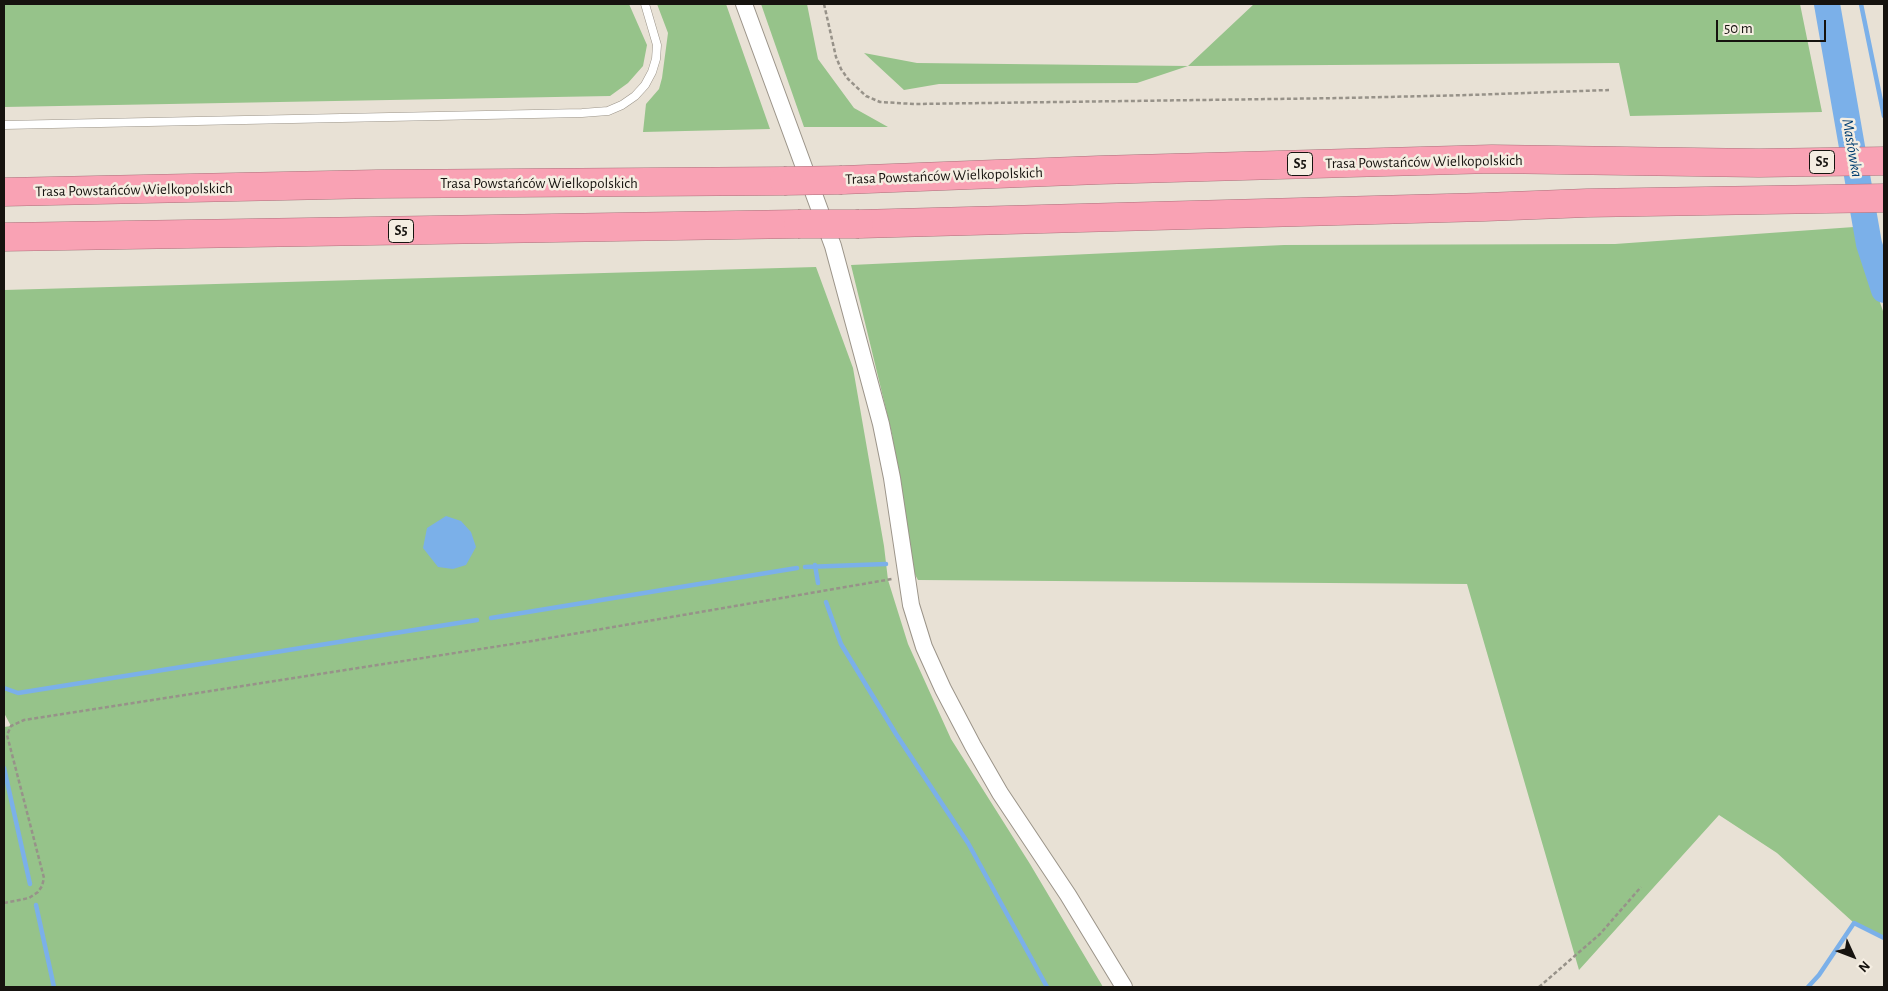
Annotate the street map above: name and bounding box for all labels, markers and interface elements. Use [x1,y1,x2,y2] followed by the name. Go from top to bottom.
[1718,10,1828,42] scale bar
[1724,21,1753,36] text: 50 m
[1837,117,1867,179] water label: Masłówka
[1810,150,1834,173] road number: S5
[1325,151,1523,173] street label: Trasa Powstańców Wielkopolskich
[1288,152,1312,175] road number: S5
[845,164,1043,188] street label: Trasa Powstańców Wielkopolskich
[440,174,638,192] street label: Trasa Powstańców Wielkopolskich
[35,179,233,201] street label: Trasa Powstańców Wielkopolskich
[388,220,414,242] road number: S5
[1828,931,1878,981] north arrow
[1856,958,1872,975] text: N

